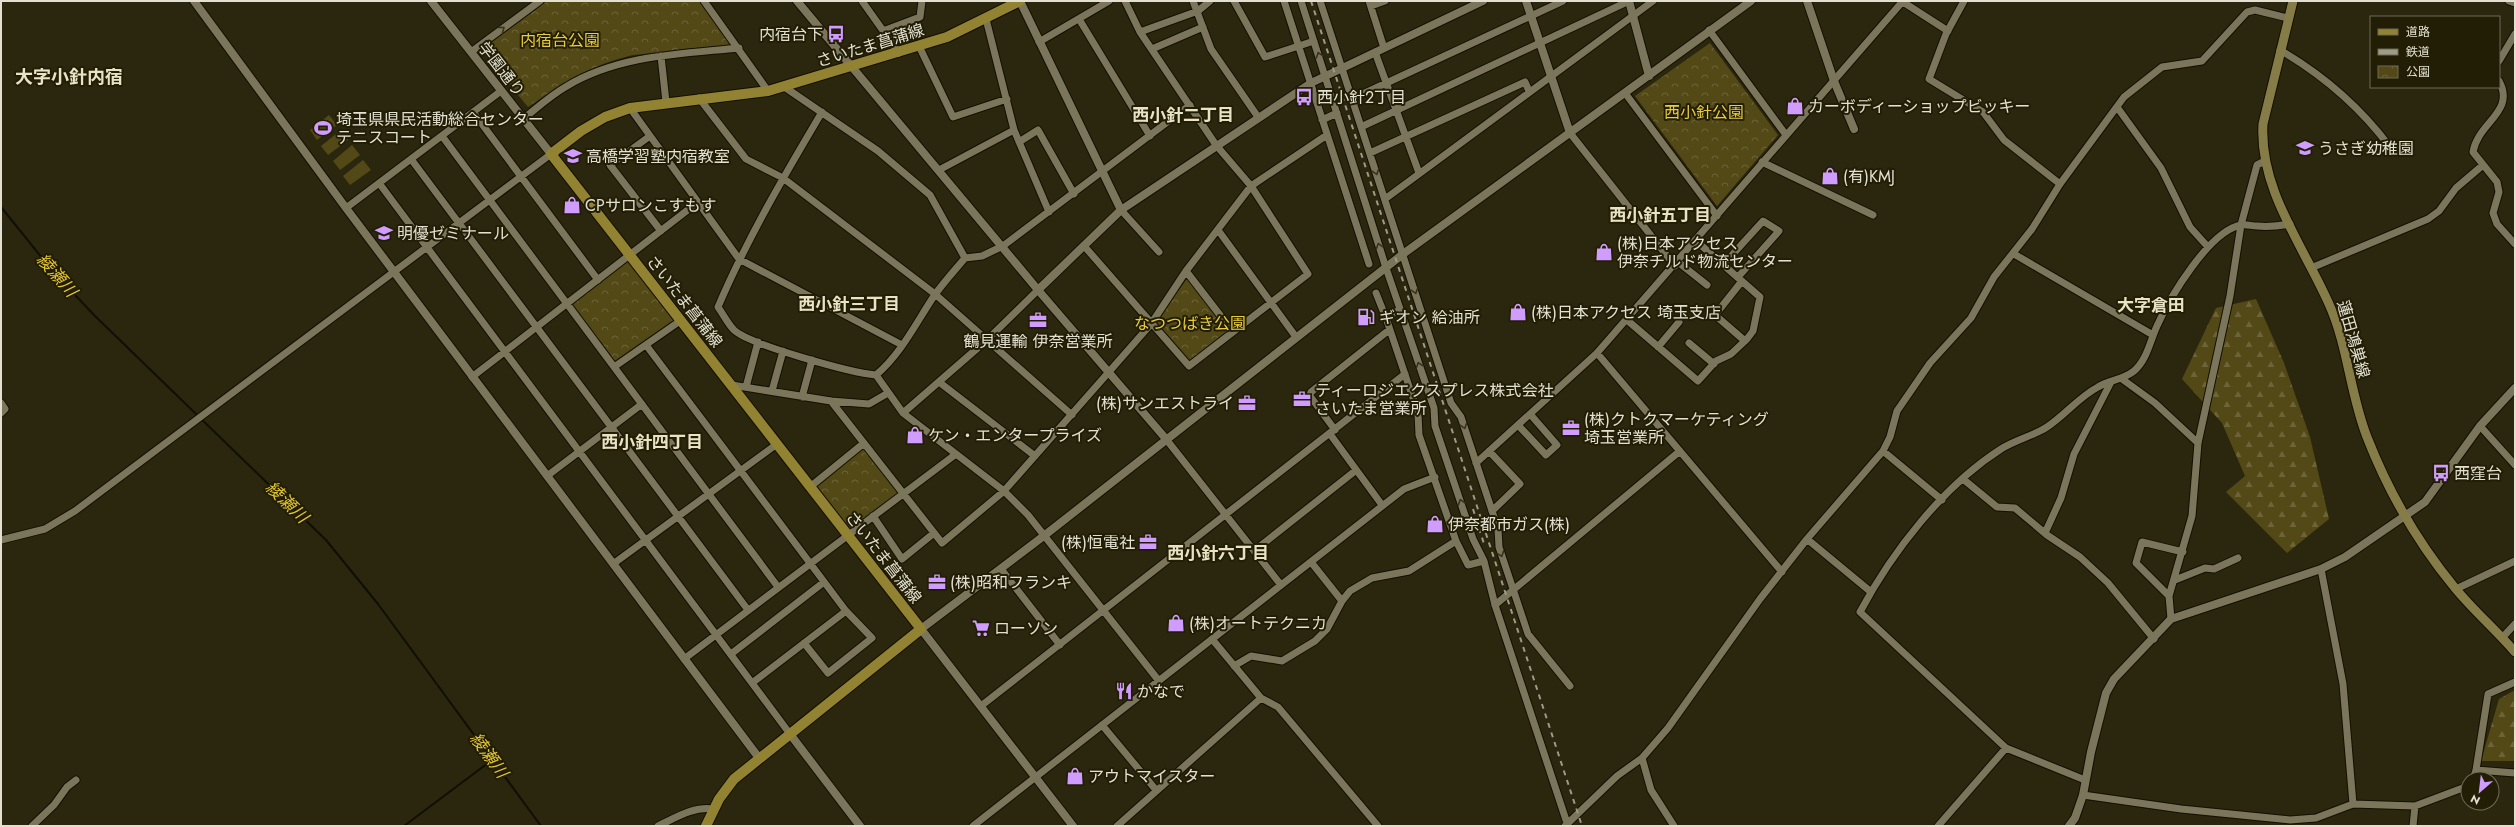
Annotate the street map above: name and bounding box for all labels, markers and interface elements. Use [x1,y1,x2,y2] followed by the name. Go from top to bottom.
[2370,16,2500,88] legend
[813,18,927,73] street label: さいたま菖蒲線
[759,23,823,46] place label: 内宿台下
[2406,23,2430,41] text: 道路
[826,24,846,44] bus stop icon: 内宿台下
[498,27,505,34] one-way arrow
[520,29,600,52] park label: 内宿台公園
[473,37,530,102] street label: 学園通り
[2406,43,2430,61] text: 鉄道
[1315,52,1323,59] one-way arrow
[2406,63,2430,81] text: 公園
[15,64,123,90] district label: 大字小針内宿
[1317,86,1406,109] place label: 西小針2丁目
[1294,87,1314,107] bus stop icon: 西小針2丁目
[1808,95,2031,118] place label: カーボディーショップビッキー
[1785,96,1805,116] shop icon: カーボディーショップビッキー
[1664,101,1744,124] park label: 西小針公園
[1132,103,1234,127] district label: 西小針二丁目
[336,108,544,149] place label: 埼玉県県民活動総合センター テニスコート
[313,118,333,138] sports icon: 埼玉県県民活動総合センター テニスコート
[2318,137,2414,160] place label: うさぎ幼稚園
[2295,138,2315,158] school or university icon: うさぎ幼稚園
[586,145,730,168] place label: 高橋学習塾内宿教室
[563,146,583,166] school or university icon: 高橋学習塾内宿教室
[1843,165,1895,188] place label: (有)KMJ
[1820,166,1840,186] shop icon: (有)KMJ
[1371,168,1380,175] one-way arrow
[585,194,716,217] place label: CPサロンこすもす
[562,195,582,215] shop icon: CPサロンこすもす
[1609,203,1711,227] district label: 西小針五丁目
[397,222,509,245] place label: 明優ゼミナール
[374,223,394,243] school or university icon: 明優ゼミナール
[1617,232,1793,273] place label: (株)日本アクセス 伊奈チルド物流センター
[1594,242,1614,262] shop icon: (株)日本アクセス 伊奈チルド物流センター
[1375,243,1384,250] one-way arrow
[31,248,84,304] water label: 綾瀬川
[641,250,728,352] street label: さいたま菖蒲線
[1410,288,1419,295] one-way arrow
[798,292,900,316] district label: 西小針三丁目
[2117,293,2185,317] district label: 大字倉田
[2331,298,2376,381] street label: 蓮田鴻巣線
[1531,301,1721,324] place label: (株)日本アクセス 埼玉支店
[1508,302,1528,322] shop icon: (株)日本アクセス 埼玉支店
[1379,306,1480,329] place label: ギオン 給油所
[1356,307,1376,327] fuel station icon: ギオン 給油所
[1028,310,1048,330] office icon: 鶴見運輸 伊奈営業所
[1134,312,1246,335] park label: なつつばき公園
[964,330,1112,353] place label: 鶴見運輸 伊奈営業所
[1415,361,1423,368] one-way arrow
[1315,379,1554,420] place label: ティーロジエクスプレス株式会社 さいたま営業所
[1292,389,1312,409] office icon: ティーロジエクスプレス株式会社 さいたま営業所
[1096,392,1234,415] place label: (株)サンエストライ
[1237,393,1257,413] office icon: (株)サンエストライ
[1584,408,1769,449] place label: (株)クトクマーケティング 埼玉営業所
[1561,418,1581,438] office icon: (株)クトクマーケティング 埼玉営業所
[1459,422,1468,429] one-way arrow
[928,424,1102,447] place label: ケン・エンタープライズ
[905,425,925,445] shop icon: ケン・エンタープライズ
[601,430,703,454] district label: 西小針四丁目
[2454,462,2502,485] place label: 西窪台
[2431,463,2451,483] bus stop icon: 西窪台
[260,476,315,530] water label: 綾瀬川
[1457,499,1466,506] one-way arrow
[840,506,927,608] street label: さいたま菖蒲線
[1448,513,1570,536] place label: 伊奈都市ガス(株)
[1425,514,1445,534] shop icon: 伊奈都市ガス(株)
[1061,531,1135,554] place label: (株)恒電社
[1138,532,1158,552] office icon: (株)恒電社
[1167,541,1269,565] district label: 西小針六丁目
[1497,551,1505,558] one-way arrow
[950,571,1072,594] place label: (株)昭和フランキ
[927,572,947,592] office icon: (株)昭和フランキ
[1189,612,1327,635] place label: (株)オートテクニカ
[1166,613,1186,633] shop icon: (株)オートテクニカ
[994,617,1058,640] place label: ローソン
[971,618,991,638] supermarket icon: ローソン
[1137,680,1185,703] place label: かなで
[1114,681,1134,701] restaurant icon: かなで
[464,727,515,784] water label: 綾瀬川
[1088,765,1216,788] place label: アウトマイスター
[1065,766,1085,786] shop icon: アウトマイスター
[2460,771,2500,811] north arrow
[2468,791,2483,809] text: N

